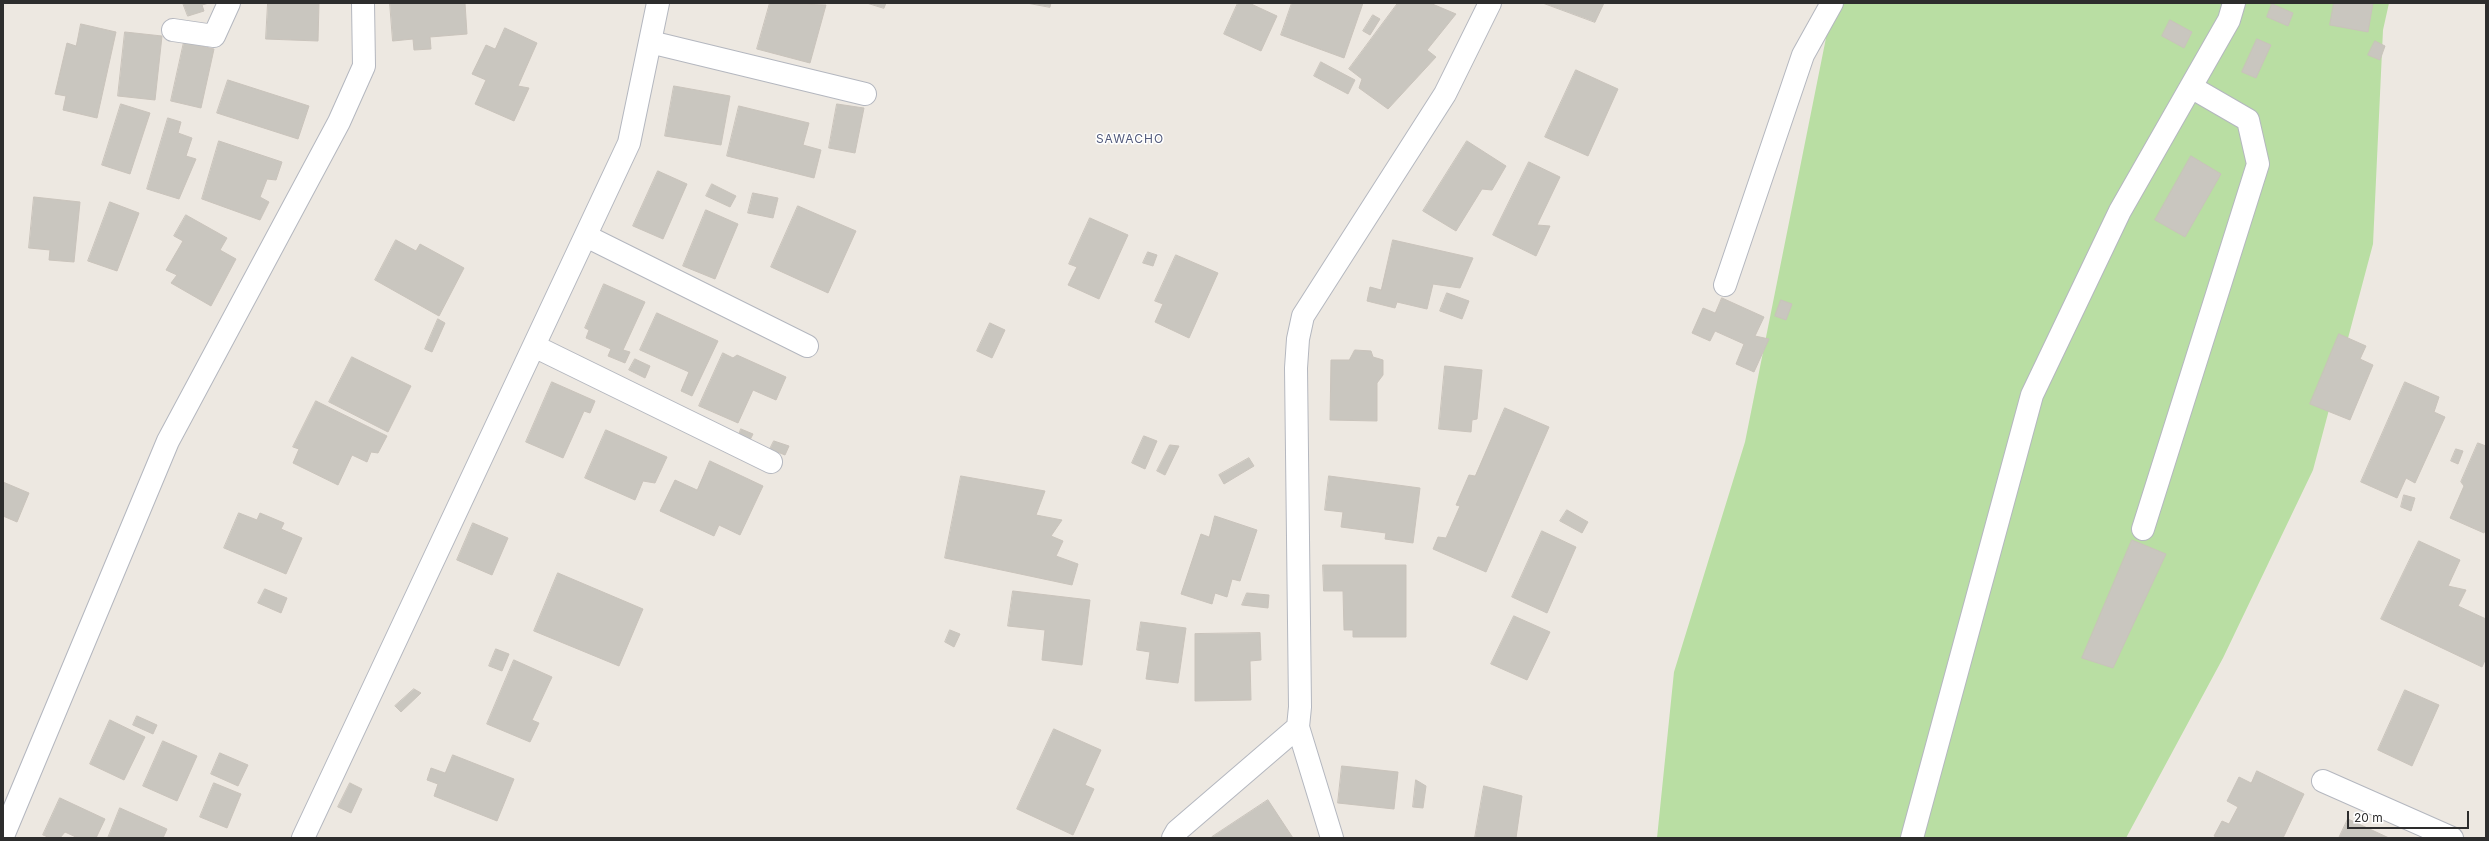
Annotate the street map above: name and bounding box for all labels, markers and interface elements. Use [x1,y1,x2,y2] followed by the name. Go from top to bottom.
[1096,132,1164,146] district label: SAWACHO
[2349,803,2471,829] scale bar
[2354,810,2383,825] text: 20 m

